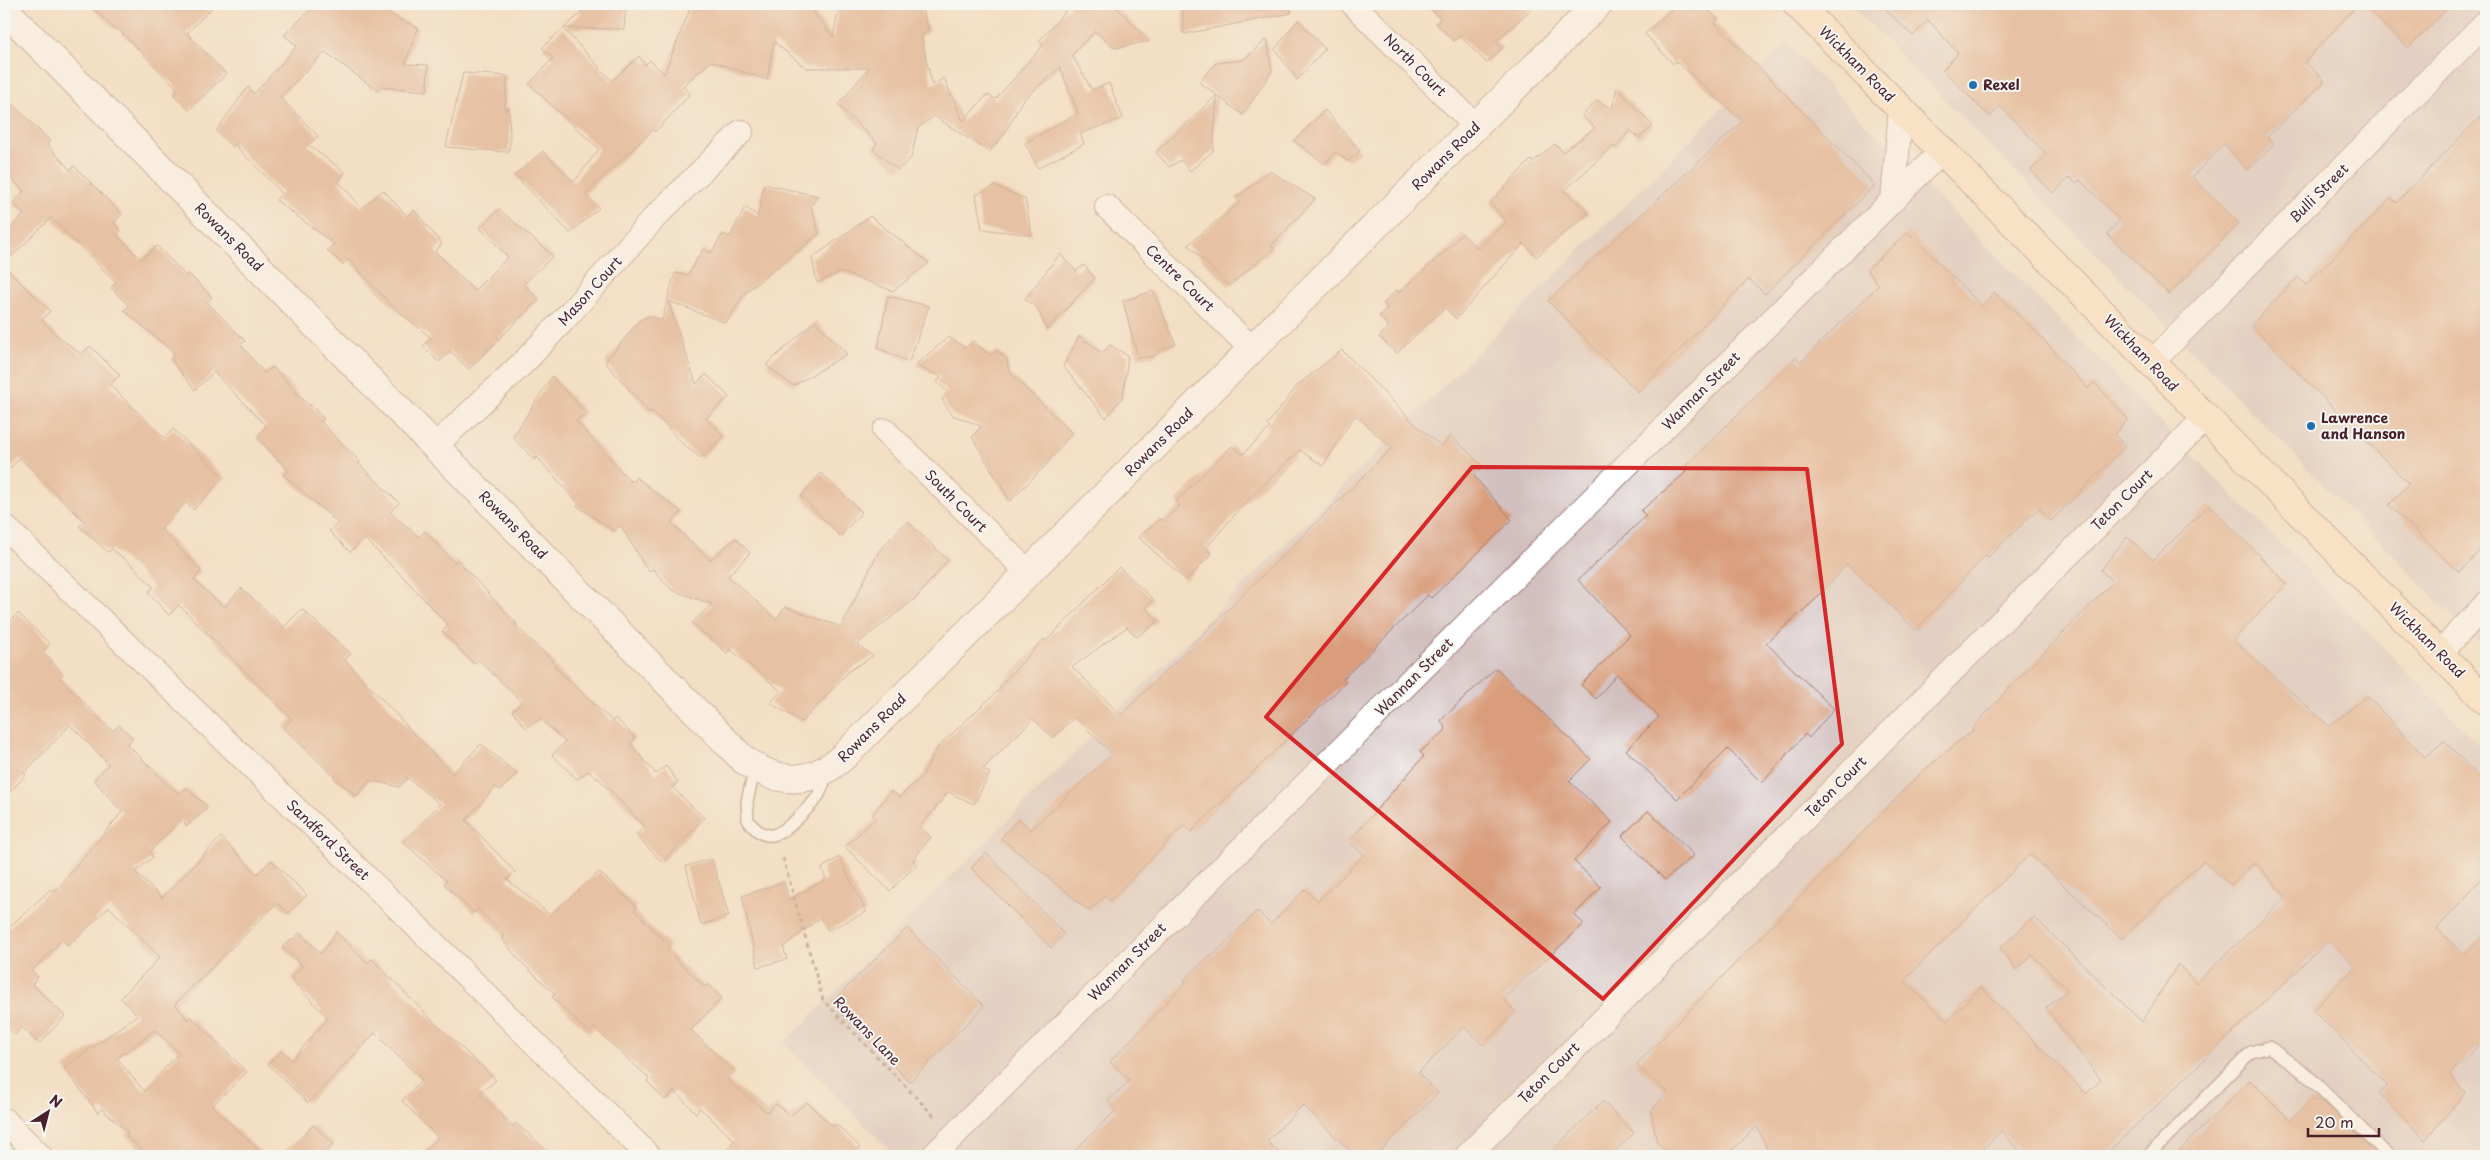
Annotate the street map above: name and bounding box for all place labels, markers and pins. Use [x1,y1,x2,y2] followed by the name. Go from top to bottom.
[1983,74,2020,95] place label: Rexel
[1967,79,1979,91] marker: Rexel
[2321,407,2405,444] place label: Lawrence and Hanson
[2305,420,2317,432] marker: Lawrence and Hanson

